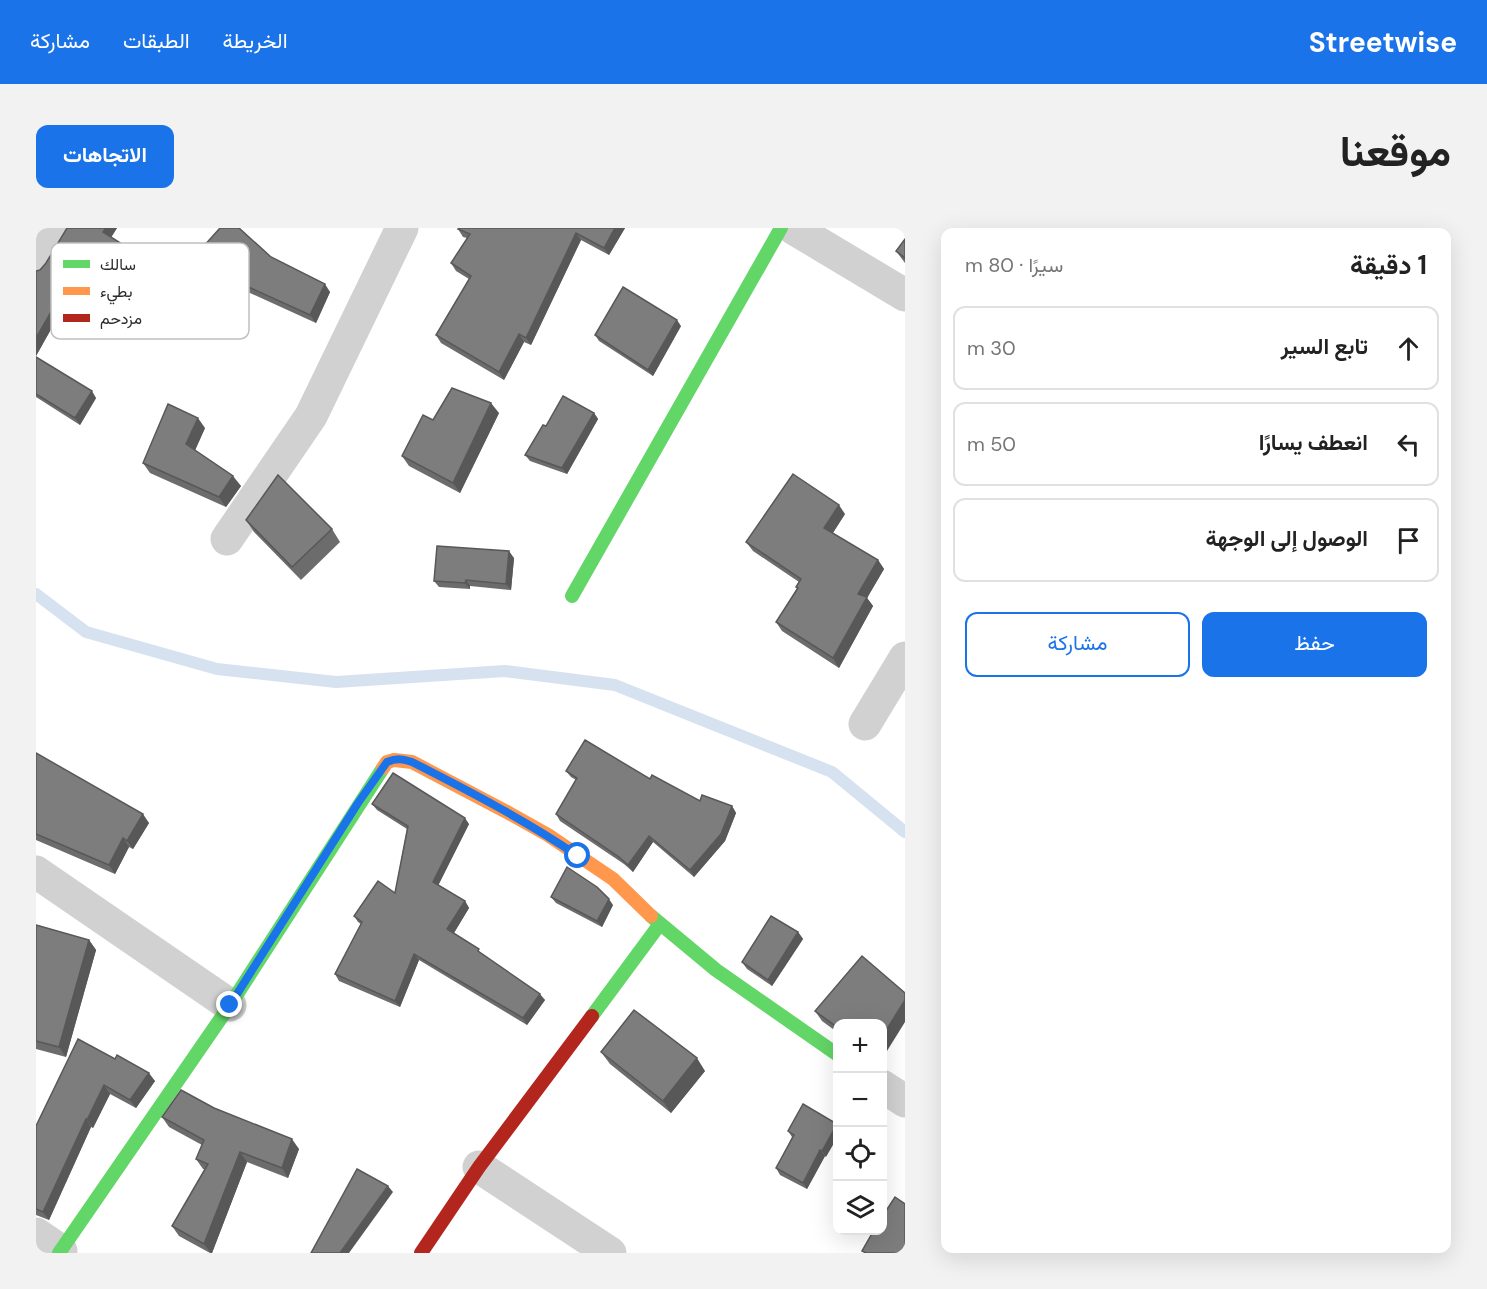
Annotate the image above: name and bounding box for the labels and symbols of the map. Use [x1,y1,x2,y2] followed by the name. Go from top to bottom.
[51,243,249,339] legend
[100,254,136,275] text: سالك
[100,281,132,305] text: بطيء
[100,308,142,329] text: مزدحم
[564,842,590,868] route start
[216,991,242,1017] route end

